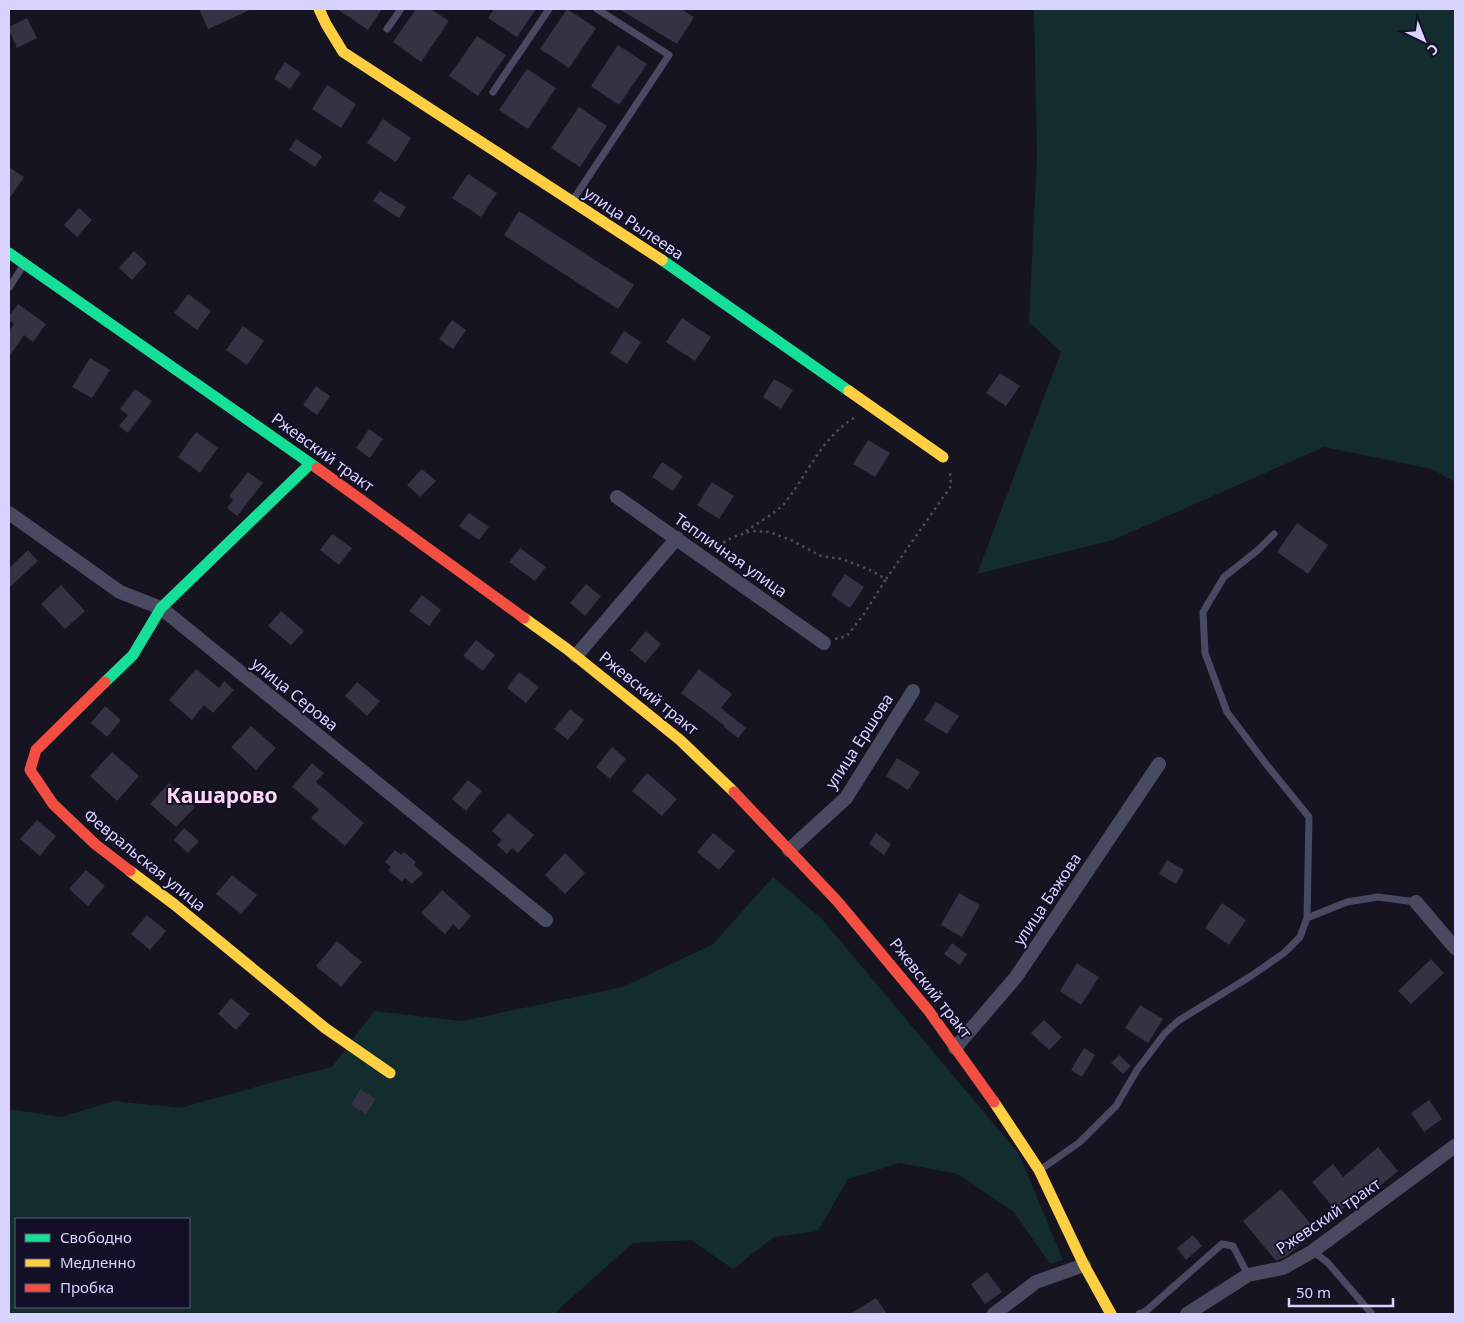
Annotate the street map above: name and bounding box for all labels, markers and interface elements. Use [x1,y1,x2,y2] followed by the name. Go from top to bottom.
[1399,15,1449,65] north arrow
[1423,40,1443,60] text: С
[580,181,688,265] street label: улица Рылеева
[267,407,379,497] street label: Ржевский тракт
[670,508,792,602] street label: Тепличная улица
[595,646,704,740] street label: Ржевский тракт
[247,652,343,736] street label: улица Серова
[820,689,898,793] street label: улица Ершова
[166,781,278,809] district label: Кашарово
[79,804,211,916] street label: Февральская улица
[1008,848,1086,950] street label: улица Бажова
[885,933,977,1043] street label: Ржевский тракт
[1271,1173,1385,1259] street label: Ржевский тракт
[15,1218,190,1308] legend
[60,1227,132,1247] text: Свободно
[60,1252,136,1272] text: Медленно
[1289,1276,1393,1308] scale bar
[60,1277,114,1297] text: Пробка
[1296,1282,1331,1302] text: 50 m

